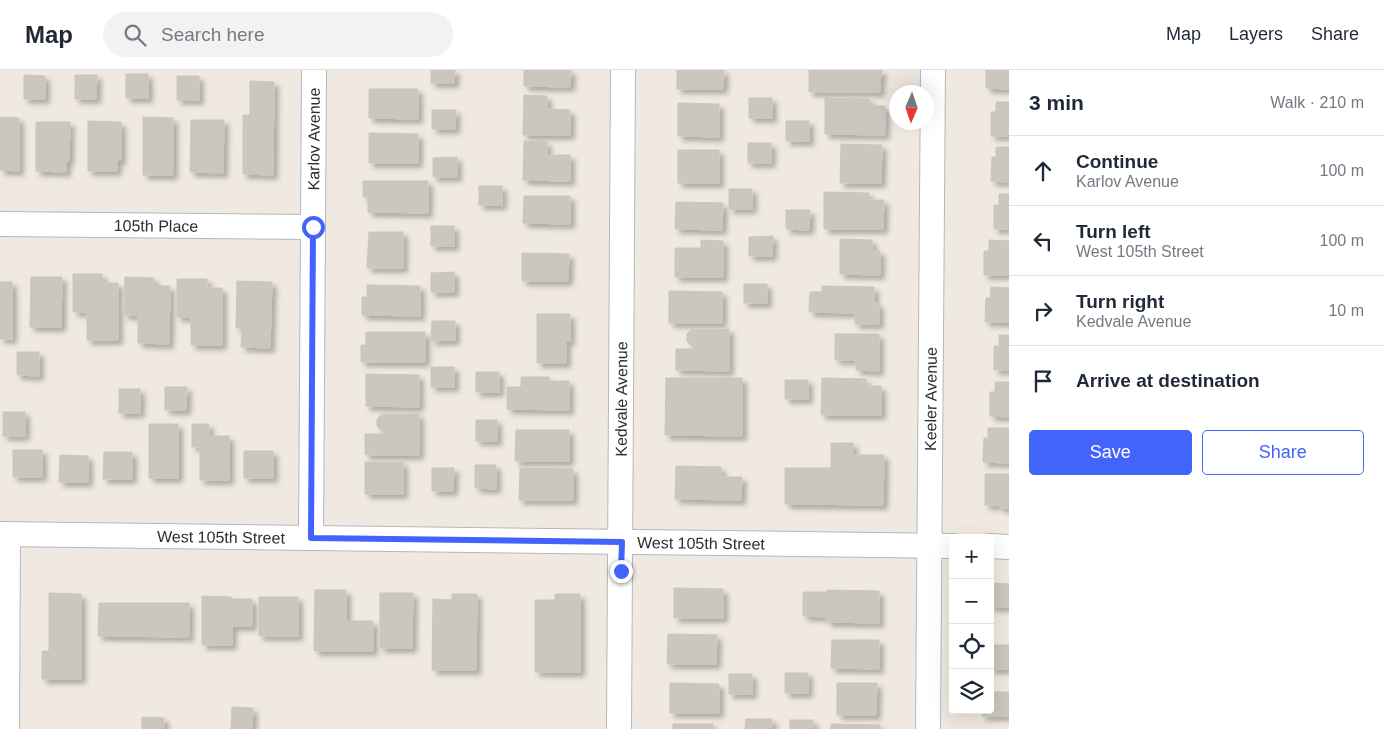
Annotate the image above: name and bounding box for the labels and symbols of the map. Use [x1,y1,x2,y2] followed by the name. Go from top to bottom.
[889,85,934,130] north arrow
[305,87,322,191] street label: Karlov Avenue
[302,216,325,239] route start
[114,217,198,234] street label: 105th Place
[612,341,630,457] street label: Kedvale Avenue
[922,347,939,451] street label: Keeler Avenue
[157,527,286,546] street label: West 105th Street
[637,534,766,552] street label: West 105th Street
[610,560,633,583] route end

